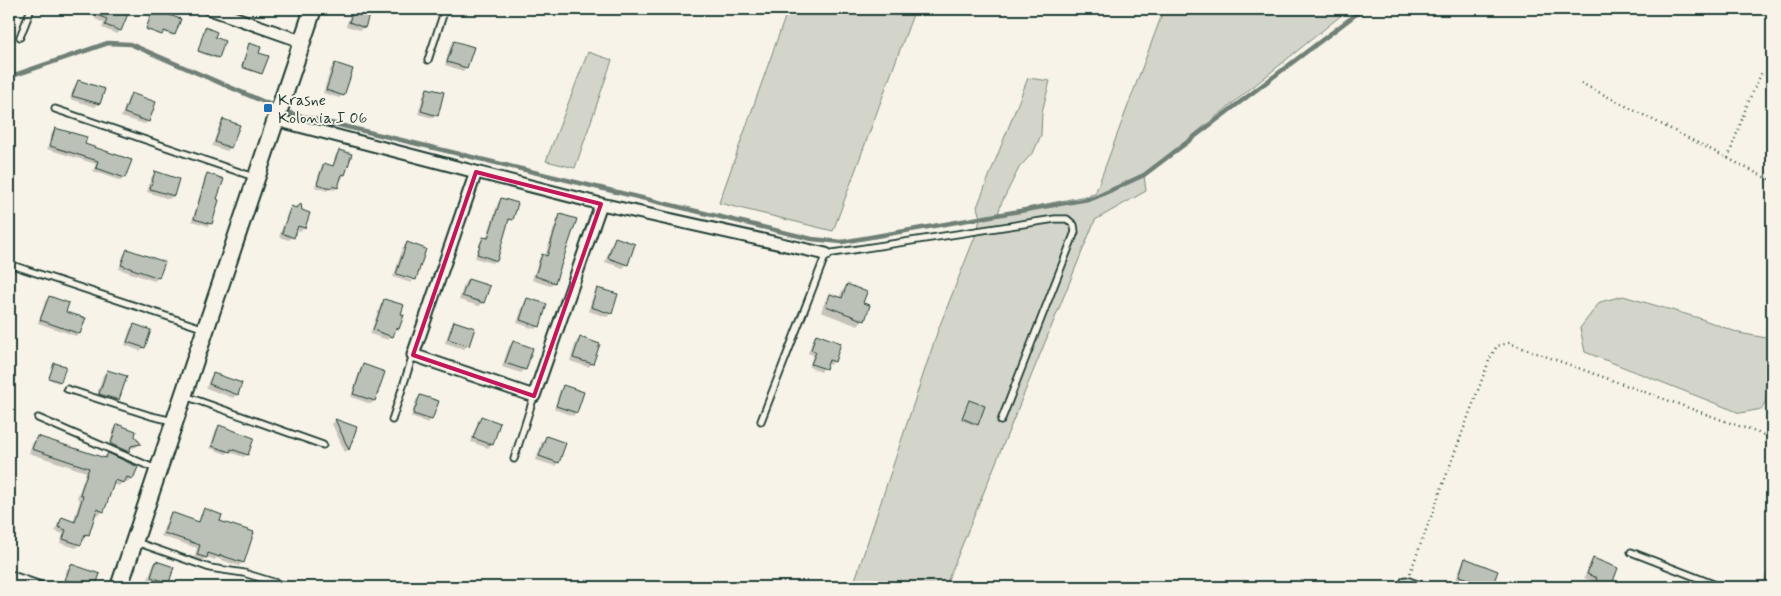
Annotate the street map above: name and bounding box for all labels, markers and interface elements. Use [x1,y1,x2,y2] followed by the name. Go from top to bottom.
[278,90,367,129] place label: Krasne Kolonia I 06
[262,102,274,114] marker: Krasne Kolonia I 06

